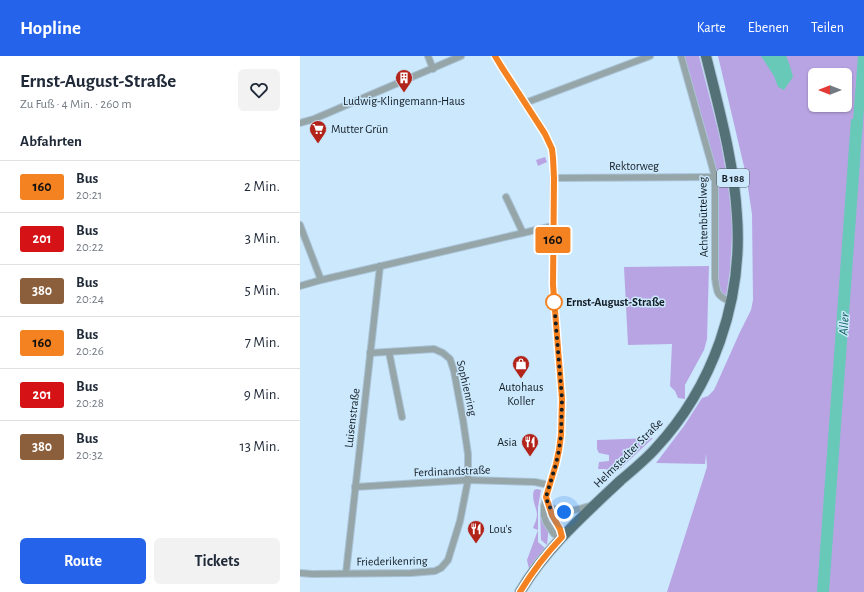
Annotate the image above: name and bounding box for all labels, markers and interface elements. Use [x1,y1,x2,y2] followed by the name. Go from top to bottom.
[20,19,81,38] text: Hopline
[697,21,726,35] text: Karte
[748,21,789,35] text: Ebenen
[811,21,844,35] text: Teilen
[394,68,414,93] building icon: Ludwig-Klingemann-Haus
[808,68,852,112] north arrow
[808,68,852,112] map controls
[238,69,280,111] button: heart
[20,72,176,91] text: Ernst-August-Straße
[343,95,465,107] place label: Ludwig-Klingemann-Haus
[20,98,132,111] text: Zu Fuß · 4 Min. · 260 m
[308,119,328,144] supermarket icon: Mutter Grün
[331,123,388,135] place label: Mutter Grün
[20,134,82,149] text: Abfahrten
[609,160,659,172] street label: Rektorweg
[717,169,749,187] road number: B 188
[76,171,98,186] text: Bus
[696,177,710,257] street label: Achtenbüttelweg
[244,179,280,194] text: 2 Min.
[32,180,52,194] text: 160
[76,189,102,202] text: 20:21
[76,223,98,238] text: Bus
[530,227,576,253] line badge: 160
[245,231,280,246] text: 3 Min.
[33,232,51,246] text: 201
[543,233,563,247] text: 160
[76,241,104,254] text: 20:22
[76,275,98,290] text: Bus
[245,283,280,298] text: 5 Min.
[32,284,52,298] text: 380
[76,293,104,306] text: 20:24
[545,293,563,311] marker: Ernst-August-Straße
[566,296,665,308] place label: Ernst-August-Straße
[837,312,852,337] water label: Aller
[76,327,98,342] text: Bus
[245,335,280,350] text: 7 Min.
[32,336,52,350] text: 160
[76,345,104,358] text: 20:26
[511,354,531,379] shop icon: Autohaus Koller
[455,359,479,417] street label: Sophienring
[76,379,98,394] text: Bus
[499,381,543,407] place label: Autohaus Koller
[244,387,280,402] text: 9 Min.
[33,388,51,402] text: 201
[342,388,362,448] street label: Luisenstraße
[76,397,104,410] text: 20:28
[591,416,665,490] street label: Helmstedter Straße
[76,431,98,446] text: Bus
[520,432,540,457] restaurant icon: Asia
[497,436,517,448] place label: Asia
[240,439,280,454] text: 13 Min.
[32,440,52,454] text: 380
[76,449,103,462] text: 20:32
[413,464,491,478] street label: Ferdinandstraße
[554,502,574,522] your location
[466,519,486,544] restaurant icon: Lou's
[489,523,512,535] place label: Lou's
[20,538,146,584] button: Route
[154,538,280,584] button: Tickets
[356,554,428,568] street label: Friederikenring

